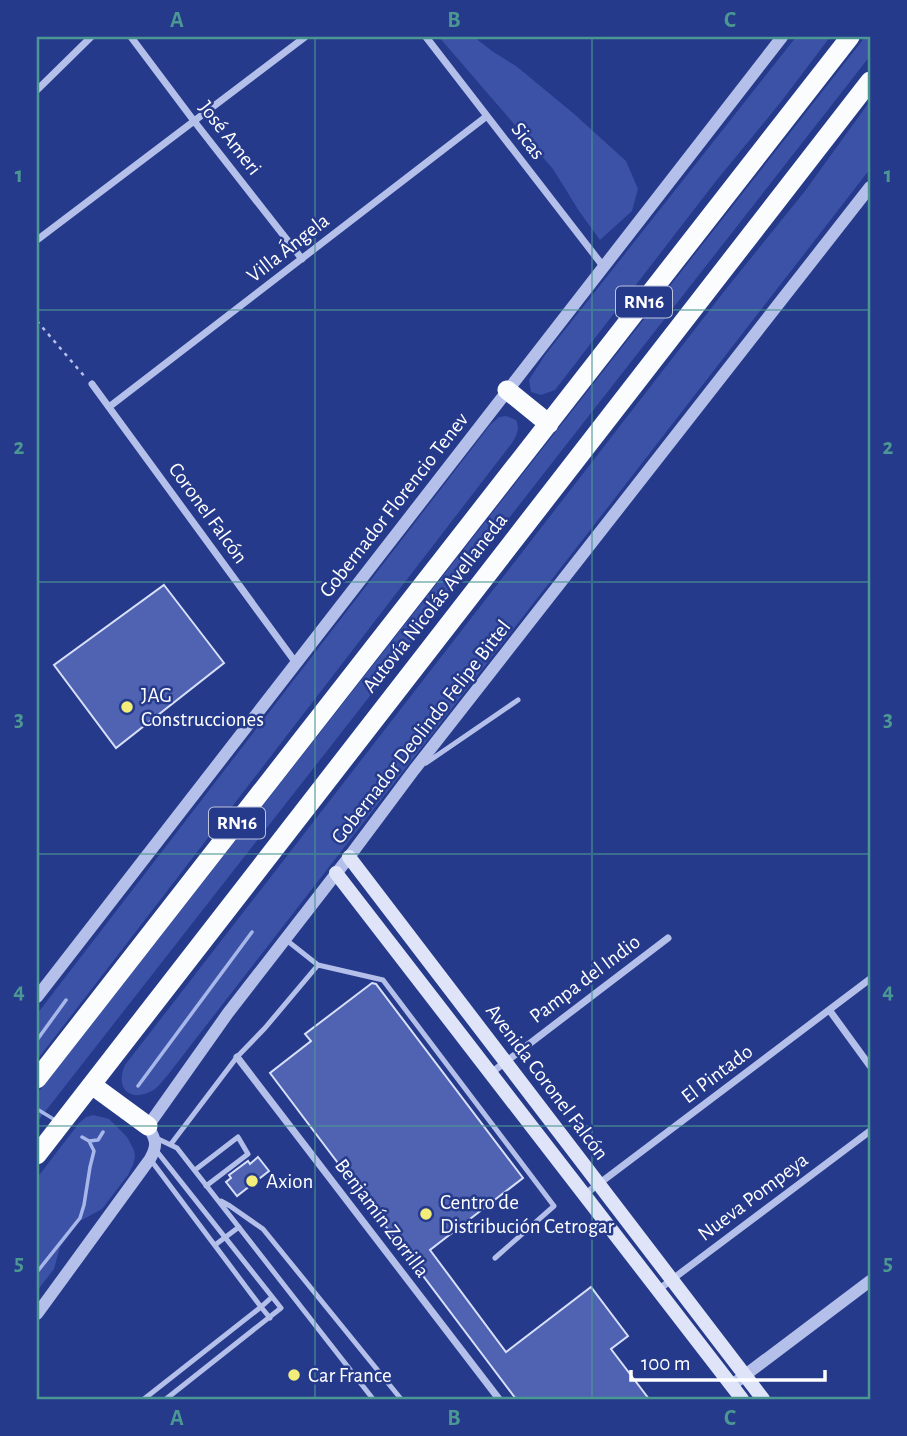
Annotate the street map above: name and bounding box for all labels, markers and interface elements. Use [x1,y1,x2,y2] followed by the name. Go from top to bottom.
[170,9,184,32] text: A
[447,9,461,32] text: B
[724,9,736,32] text: C
[195,97,265,179] street label: José Ameri
[507,119,549,163] street label: Sicas
[15,164,23,187] text: 1
[884,164,892,187] text: 1
[242,208,333,286] street label: Villa Ángela
[616,286,672,318] road number: RN16
[316,409,473,601] street label: Gobernador Florencio Tenev
[14,436,25,459] text: 2
[883,436,894,459] text: 2
[165,459,251,567] street label: Coronel Falcón
[359,509,511,697] street label: Autovía Nicolás Avellaneda
[327,616,515,848] street label: Gobernador Deolindo Felipe Bittel
[141,685,264,730] place label: JAG Construcciones
[119,699,135,715] marker: JAG Construcciones
[14,708,24,731] text: 3
[883,708,893,731] text: 3
[209,808,265,838] road number: RN16
[526,931,644,1027] street label: Pampa del Indio
[13,980,25,1003] text: 4
[882,980,894,1003] text: 4
[482,1000,612,1164] street label: Avenida Coronel Falcón
[677,1041,757,1107] street label: El Pintado
[694,1149,812,1245] street label: Nueva Pompeya
[331,1155,433,1281] street label: Benjamín Zorrilla
[266,1171,313,1192] place label: Axion
[244,1173,260,1189] marker: Axion
[440,1192,614,1237] place label: Centro de Distribución Cetrogar
[418,1206,434,1222] marker: Centro de Distribución Cetrogar
[14,1252,24,1275] text: 5
[883,1252,893,1275] text: 5
[631,1338,825,1382] scale bar
[641,1353,691,1374] text: 100 m
[308,1365,392,1386] place label: Car France
[286,1367,302,1383] marker: Car France
[170,1407,184,1430] text: A
[447,1407,461,1430] text: B
[724,1407,736,1430] text: C

